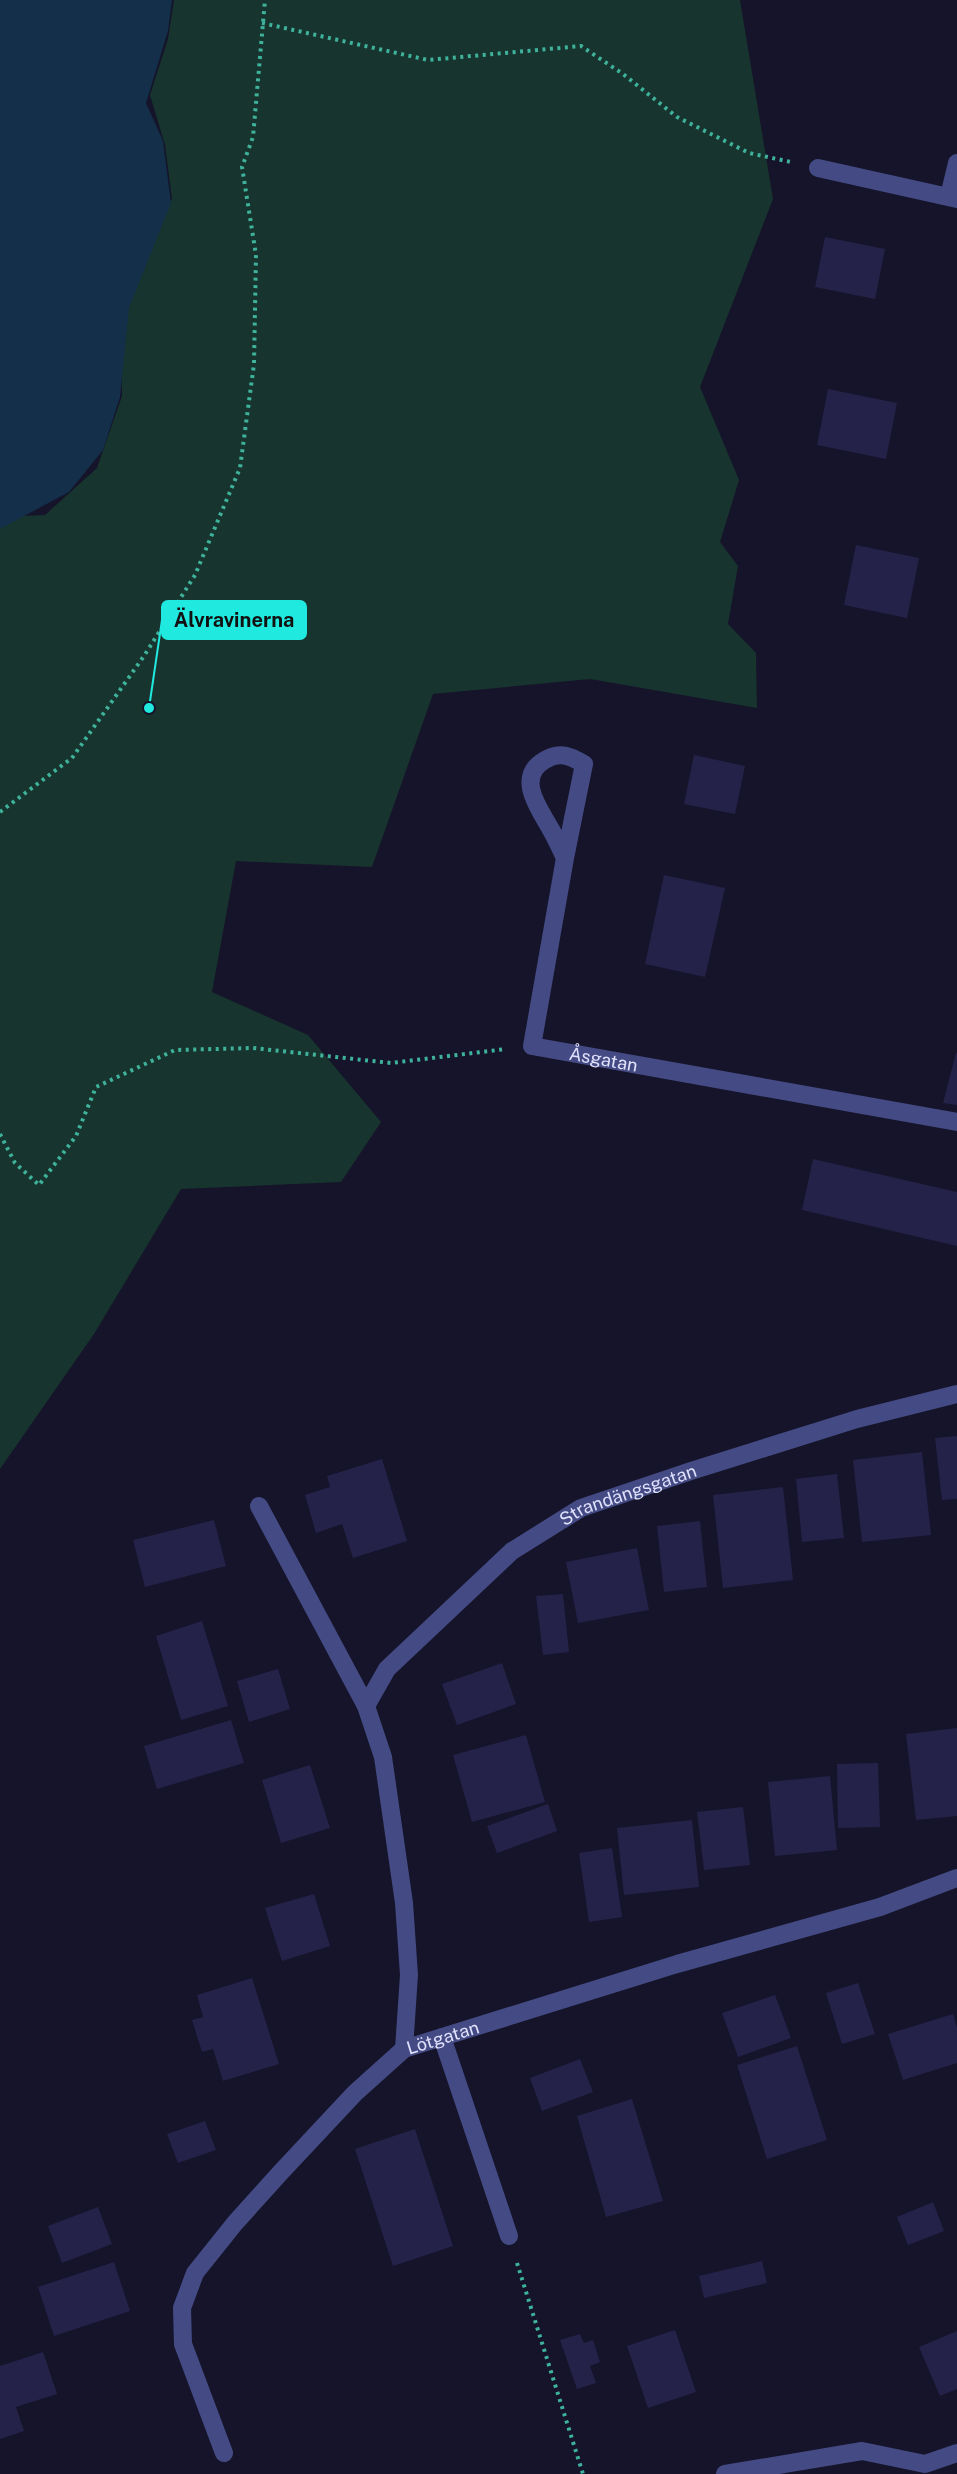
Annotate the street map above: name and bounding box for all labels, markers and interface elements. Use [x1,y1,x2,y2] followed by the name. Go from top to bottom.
[162,601,306,639] callout: Älvravinerna
[174,607,294,632] text: Älvravinerna
[568,1040,640,1075] street label: Åsgatan
[555,1459,699,1529] street label: Strandängsgatan
[404,2016,481,2058] street label: Lötgatan

